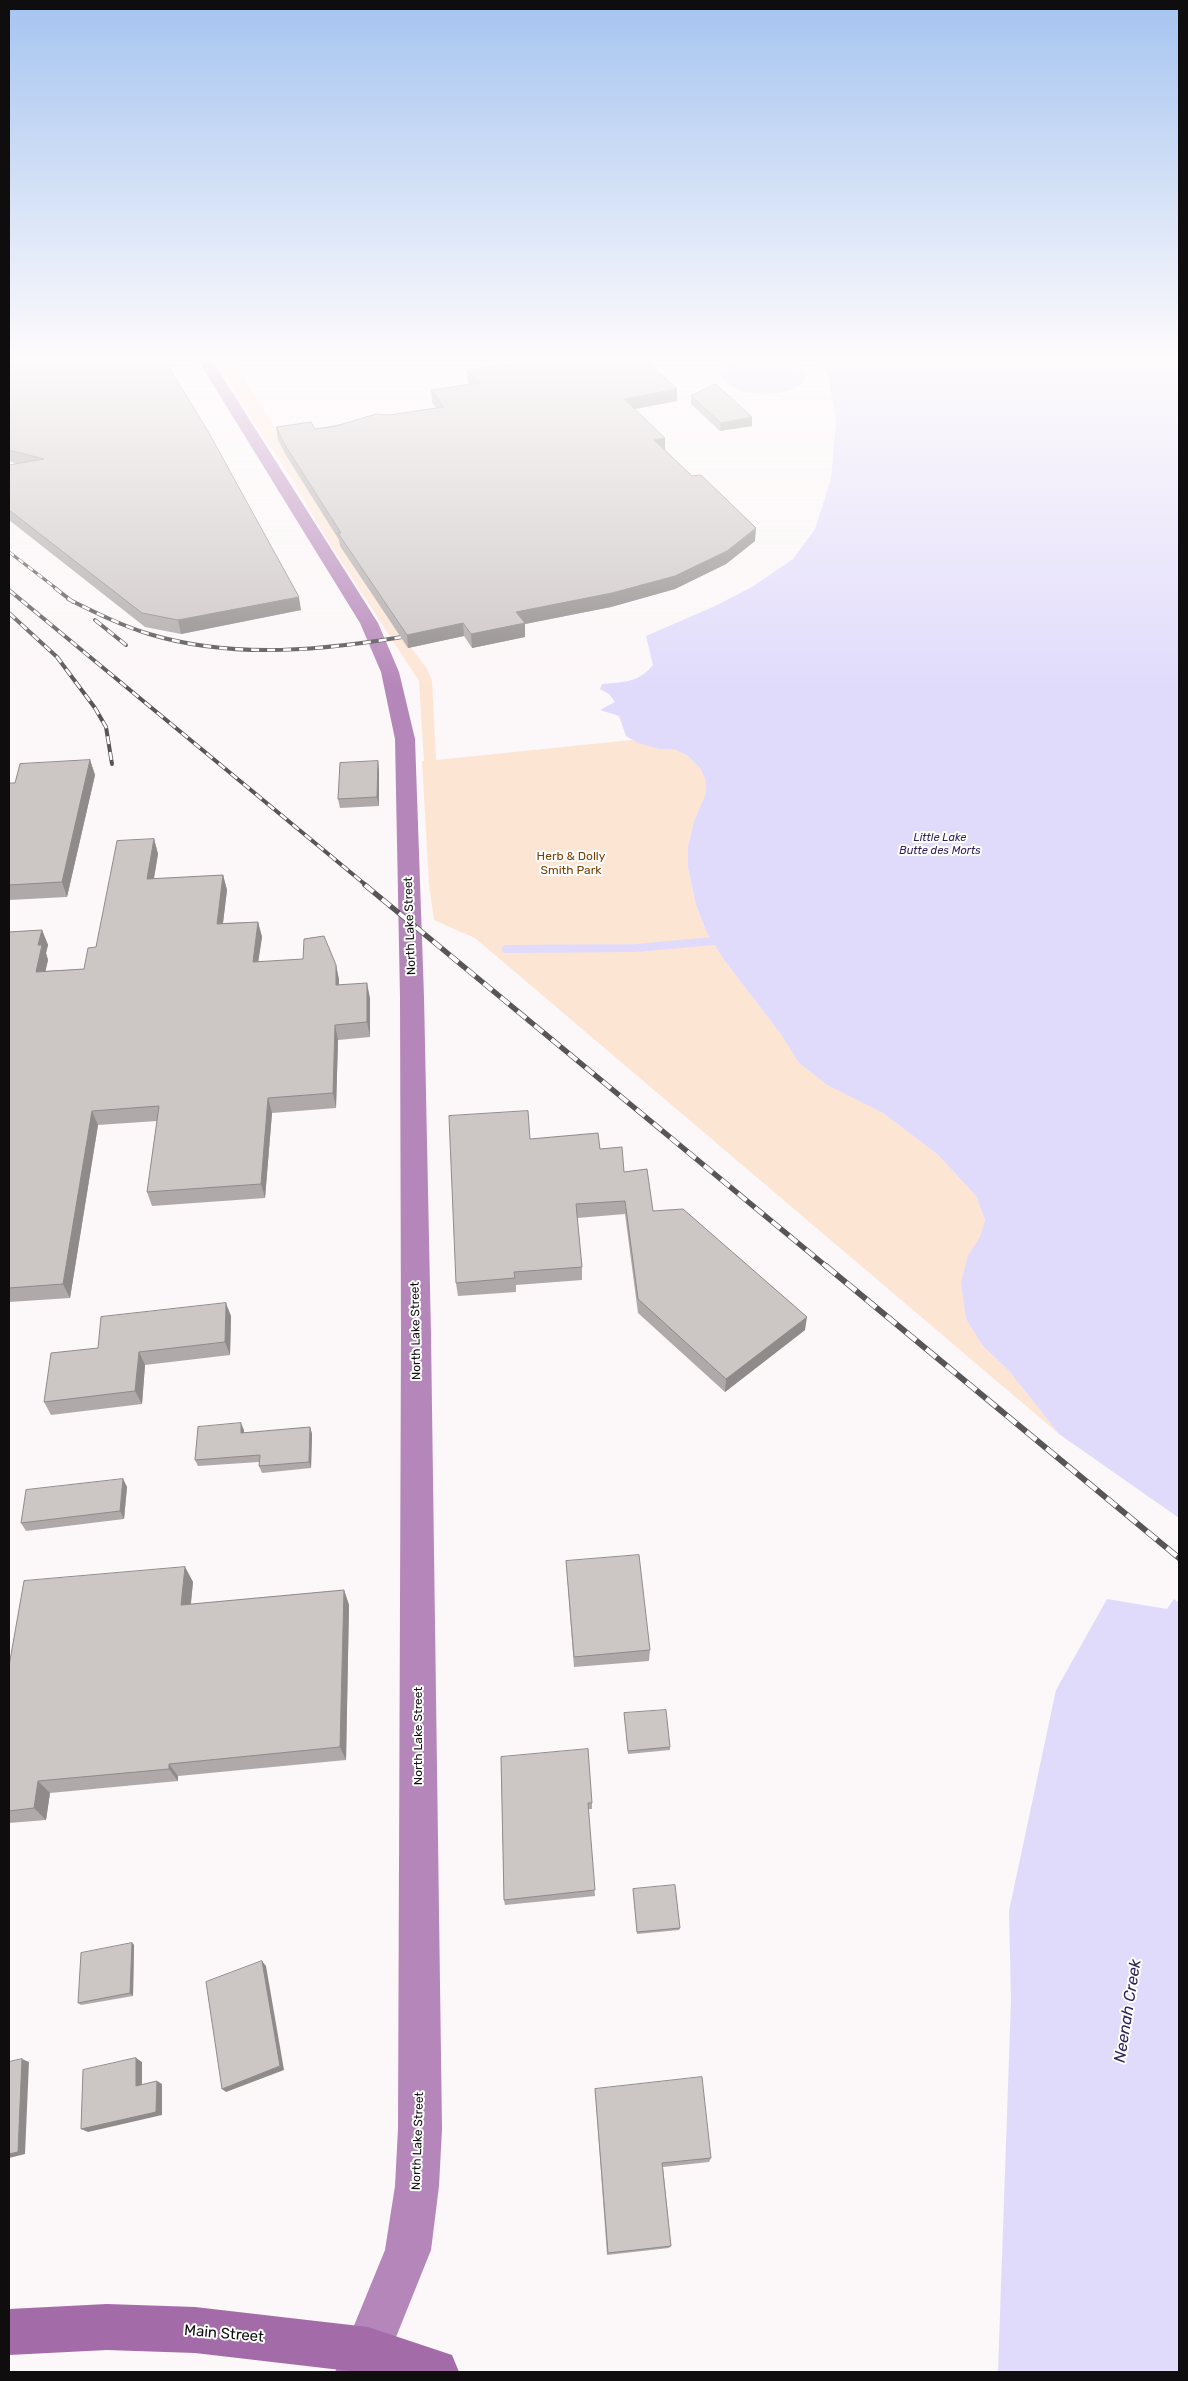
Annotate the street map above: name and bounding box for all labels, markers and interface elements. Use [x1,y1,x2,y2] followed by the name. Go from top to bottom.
[899,831,981,857] water label: Little Lake Butte des Morts
[537,850,605,878] park label: Herb & Dolly Smith Park
[401,877,419,975] street label: North Lake Street
[408,1282,424,1380] street label: North Lake Street
[412,1687,426,1785] street label: North Lake Street
[1110,1958,1146,2064] water label: Neenah Creek
[409,2092,427,2190] street label: North Lake Street
[183,2322,265,2346] street label: Main Street

